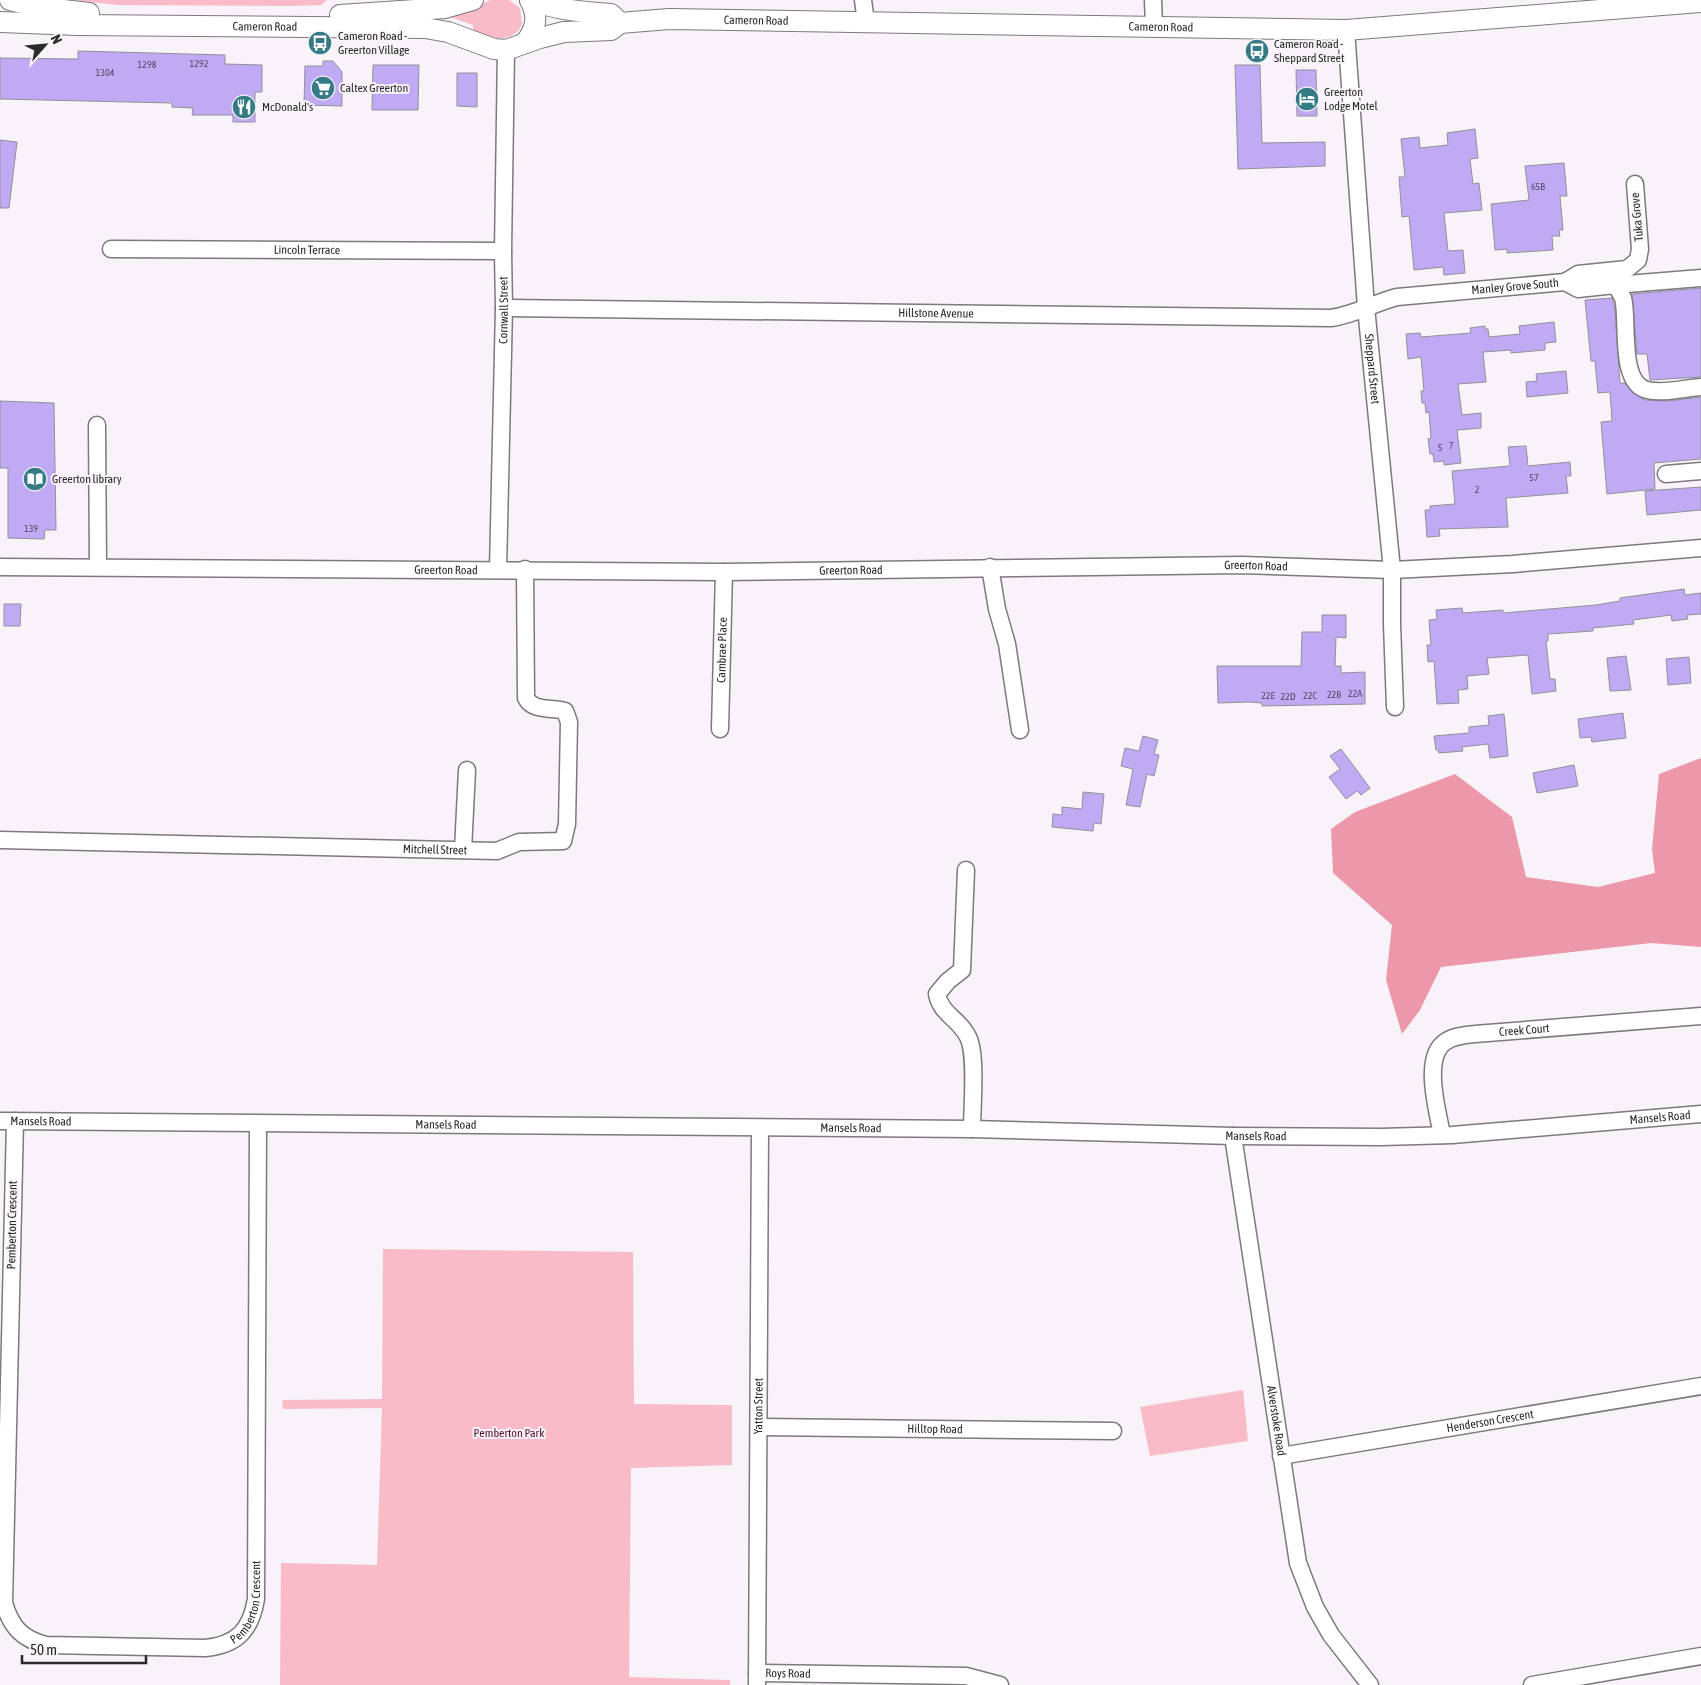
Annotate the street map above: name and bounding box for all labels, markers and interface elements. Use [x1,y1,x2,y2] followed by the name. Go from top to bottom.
[724,13,789,28] street label: Cameron Road
[233,19,297,34] street label: Cameron Road
[1129,19,1194,35] street label: Cameron Road
[20,20,70,70] north arrow
[338,29,410,57] place label: Cameron Road - Greerton Village
[307,30,333,56] bus stop icon: Cameron Road - Greerton Village
[48,32,66,46] text: N
[1274,37,1345,65] place label: Cameron Road - Sheppard Street
[1244,38,1270,64] bus stop icon: Cameron Road - Sheppard Street
[190,58,209,69] house number: 1292
[138,59,157,70] house number: 1298
[96,67,115,78] house number: 1304
[310,75,336,101] supermarket icon: Caltex Greerton
[340,81,408,95] place label: Caltex Greerton
[1324,85,1378,113] place label: Greerton Lodge Motel
[1294,86,1320,112] hotel icon: Greerton Lodge Motel
[231,94,257,120] restaurant icon: McDonald's
[262,100,313,114] place label: McDonald's
[1531,181,1545,192] house number: 65B
[1628,192,1646,242] street label: Tuka Grove
[274,243,340,257] street label: Lincoln Terrace
[496,276,511,344] street label: Cornwall Street
[1471,276,1559,297] street label: Manley Grove South
[898,306,974,321] street label: Hillstone Avenue
[1362,333,1383,405] street label: Sheppard Street
[1449,440,1454,451] house number: 7
[1438,442,1443,453] house number: 5
[22,466,48,492] library icon: Greerton library
[52,472,122,486] place label: Greerton library
[1529,472,1539,483] house number: 57
[1475,484,1480,495] house number: 2
[24,523,38,534] house number: 139
[1224,558,1288,574] street label: Greerton Road
[414,563,478,577] street label: Greerton Road
[819,563,883,578] street label: Greerton Road
[714,617,730,683] street label: Cambrae Place
[1348,688,1362,699] house number: 22A
[1327,689,1341,700] house number: 22B
[1261,690,1276,701] house number: 22E
[1303,690,1317,701] house number: 22C
[1281,691,1296,702] house number: 22D
[403,842,468,857] street label: Mitchell Street
[1498,1021,1550,1039] street label: Creek Court
[1629,1108,1691,1127] street label: Mansels Road
[10,1114,72,1129] street label: Mansels Road
[415,1117,477,1132] street label: Mansels Road
[820,1121,882,1135] street label: Mansels Road
[1225,1129,1287,1143] street label: Mansels Road
[4,1180,20,1269] street label: Pemberton Crescent
[751,1377,766,1434] street label: Yatton Street
[1264,1385,1289,1457] street label: Alverstoke Road
[1445,1407,1535,1435] street label: Henderson Crescent
[907,1422,963,1436] street label: Hilltop Road
[474,1426,545,1440] park label: Pemberton Park
[228,1560,263,1647] street label: Pemberton Crescent
[22,1632,146,1664] scale bar
[30,1641,57,1658] text: 50 m
[765,1666,811,1681] street label: Roys Road

